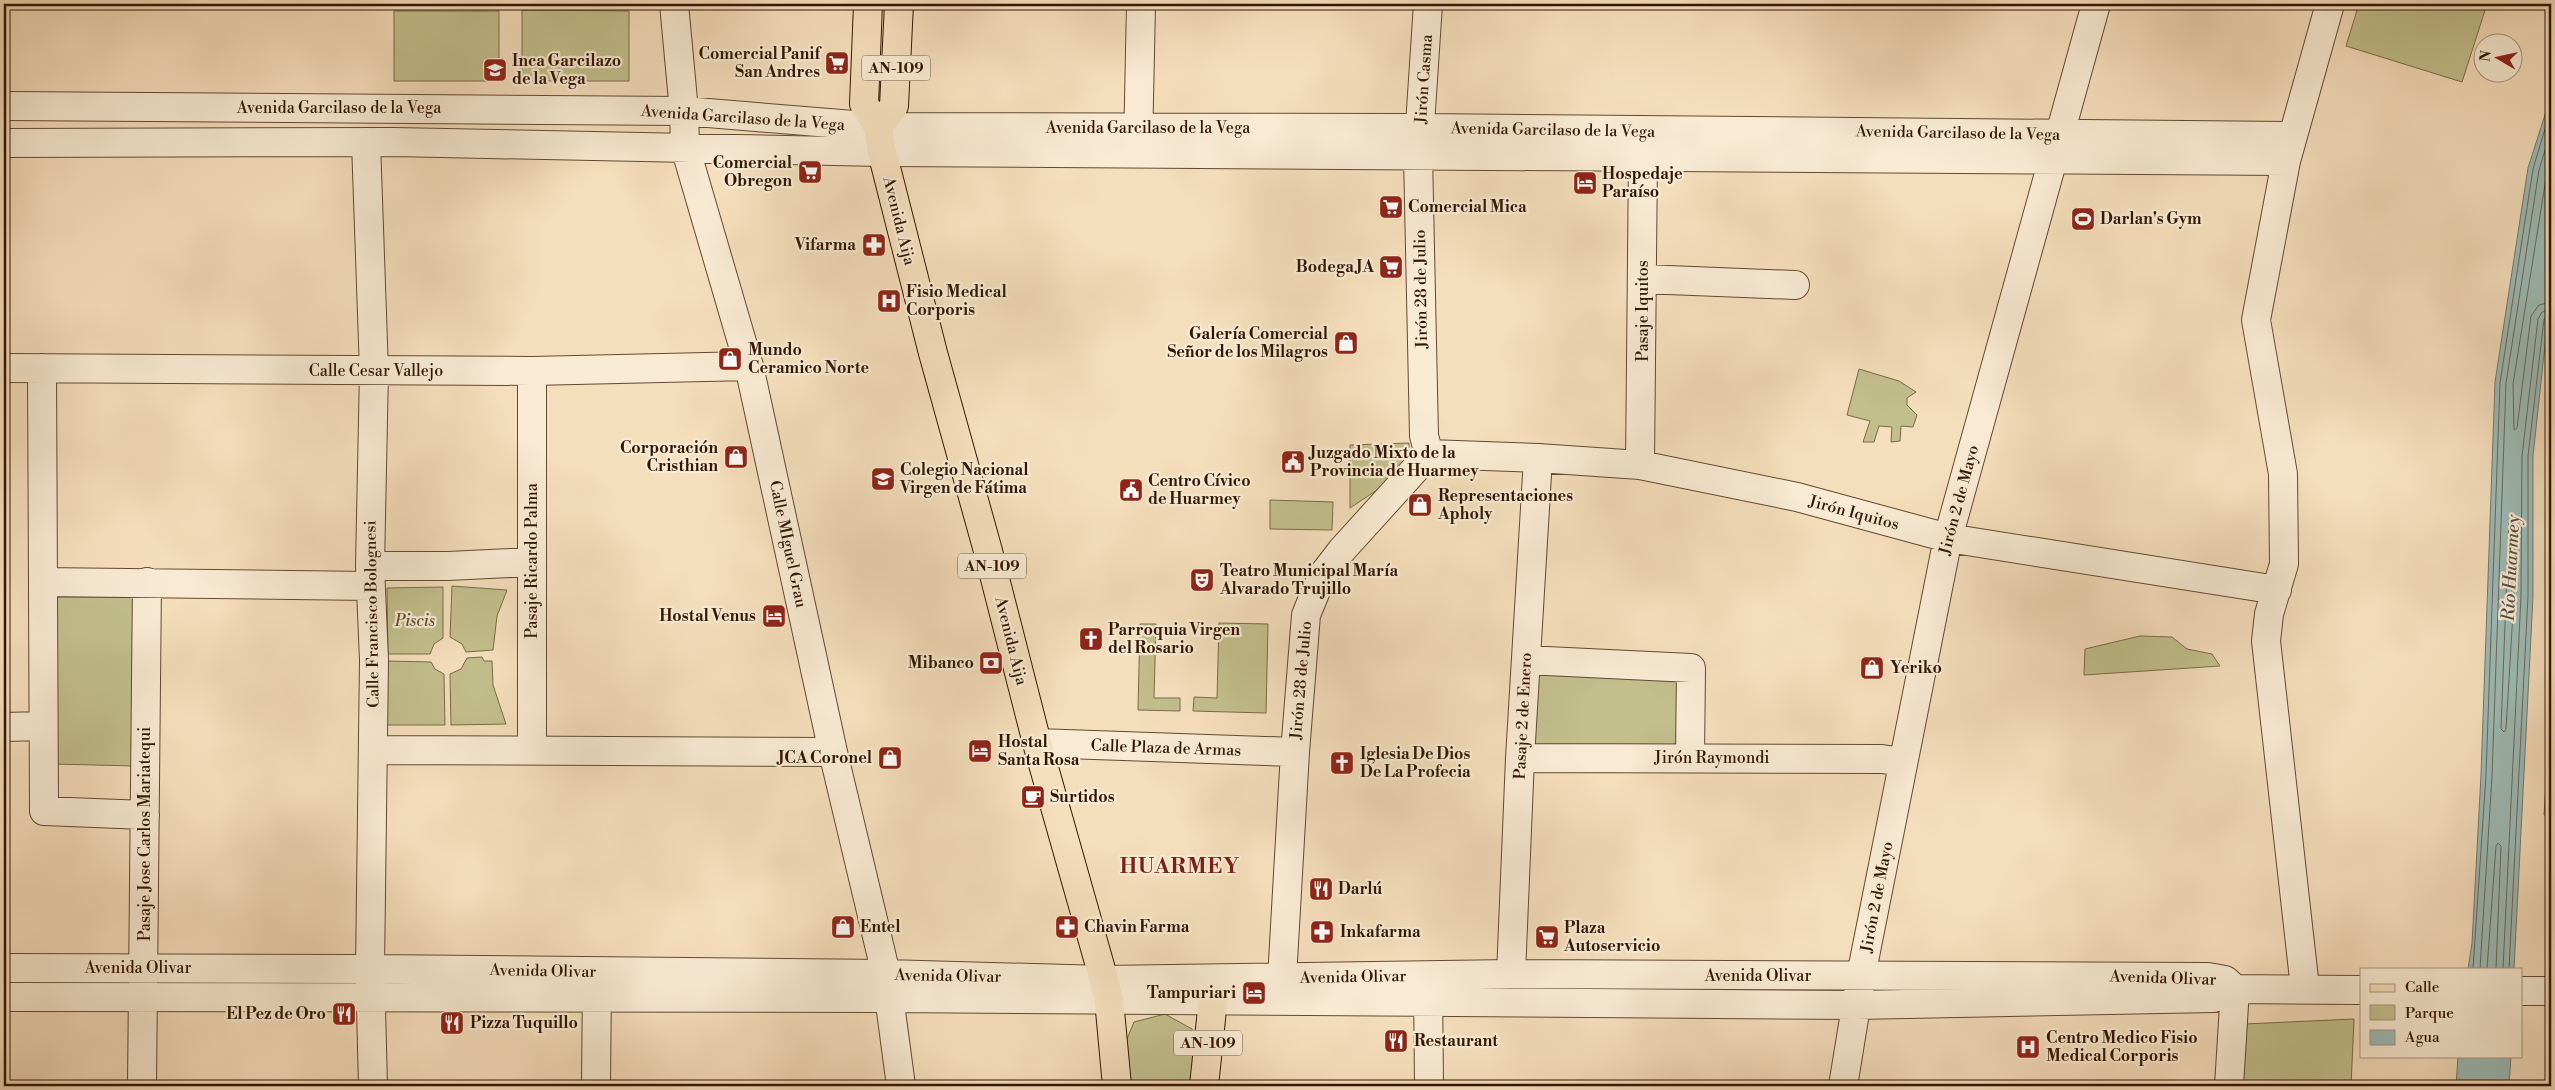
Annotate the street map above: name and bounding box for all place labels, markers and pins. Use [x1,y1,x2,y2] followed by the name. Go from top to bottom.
[699,44,822,82] place label: Comercial Panif San Andres
[824,50,850,76] supermarket icon: Comercial Panif San Andres
[512,51,621,89] place label: Inca Garcilazo de la Vega
[482,57,508,83] school or university icon: Inca Garcilazo de la Vega
[713,153,793,191] place label: Comercial Obregon
[797,159,823,185] supermarket icon: Comercial Obregon
[1602,164,1683,202] place label: Hospedaje Paraíso
[1572,170,1598,196] hotel icon: Hospedaje Paraíso
[1378,194,1404,220] supermarket icon: Comercial Mica
[1408,197,1527,217] place label: Comercial Mica
[2070,206,2096,232] sports icon: Darlan's Gym
[2100,209,2202,229] place label: Darlan's Gym
[861,232,887,258] pharmacy icon: Vifarma
[794,235,856,255] place label: Vifarma
[1378,254,1404,280] supermarket icon: Bodega JA
[1296,257,1375,277] place label: Bodega JA
[906,282,1007,320] place label: Fisio Medical Corporis
[876,288,902,314] hospital icon: Fisio Medical Corporis
[1167,324,1329,362] place label: Galería Comercial Señor de los Milagros
[1333,330,1359,356] shop icon: Galería Comercial Señor de los Milagros
[748,340,869,378] place label: Mundo Ceramico Norte
[717,346,743,372] shop icon: Mundo Ceramico Norte
[620,438,718,476] place label: Corporación Cristhian
[1308,443,1479,481] place label: Juzgado Mixto de la Provincia de Huarmey
[723,444,749,470] shop icon: Corporación Cristhian
[1280,449,1306,475] public building icon: Juzgado Mixto de la Provincia de Huarmey
[899,460,1029,498] place label: Colegio Nacional Virgen de Fátima
[870,466,896,492] school or university icon: Colegio Nacional Virgen de Fátima
[1148,471,1251,509] place label: Centro Cívico de Huarmey
[1118,477,1144,503] public building icon: Centro Cívico de Huarmey
[1437,486,1573,524] place label: Representaciones Apholy
[1407,492,1433,518] shop icon: Representaciones Apholy
[1219,561,1398,599] place label: Teatro Municipal María Alvarado Trujillo
[1189,567,1215,593] theatre icon: Teatro Municipal María Alvarado Trujillo
[761,603,787,629] hotel icon: Hostal Venus
[659,606,756,626] place label: Hostal Venus
[1108,620,1240,658] place label: Parroquia Virgen del Rosario
[1078,626,1104,652] church icon: Parroquia Virgen del Rosario
[978,650,1004,676] bank icon: Mibanco
[908,653,974,673] place label: Mibanco
[1859,655,1885,681] shop icon: Yeriko
[1890,658,1942,678] place label: Yeriko
[998,732,1080,770] place label: Hostal Santa Rosa
[967,738,993,764] hotel icon: Hostal Santa Rosa
[1360,744,1471,782] place label: Iglesia De Dios De La Profecia
[877,745,903,771] shop icon: JCA Coronel
[776,748,873,768] place label: JCA Coronel
[1329,750,1355,776] church icon: Iglesia De Dios De La Profecia
[1020,784,1046,810] cafe icon: Surtidos
[1050,787,1115,807] place label: Surtidos
[1308,876,1334,902] restaurant icon: Darlú
[1338,879,1382,899] place label: Darlú
[830,914,856,940] shop icon: Entel
[1054,914,1080,940] pharmacy icon: Chavin Farma
[860,917,901,937] place label: Entel
[1084,917,1190,937] place label: Chavin Farma
[1563,918,1660,956] place label: Plaza Autoservicio
[1309,919,1335,945] pharmacy icon: Inkafarma
[1340,922,1421,942] place label: Inkafarma
[1534,924,1560,950] supermarket icon: Plaza Autoservicio
[1241,980,1267,1006] hotel icon: Tampuriari
[1147,983,1236,1003] place label: Tampuriari
[331,1001,357,1027] restaurant icon: El Pez de Oro
[226,1004,326,1024] place label: El Pez de Oro
[439,1010,465,1036] restaurant icon: Pizza Tuquillo
[470,1013,578,1033] place label: Pizza Tuquillo
[1383,1028,1409,1054] restaurant icon: Restaurant
[2046,1028,2198,1066] place label: Centro Medico Fisio Medical Corporis
[1414,1031,1498,1051] place label: Restaurant
[2015,1034,2041,1060] hospital icon: Centro Medico Fisio Medical Corporis

